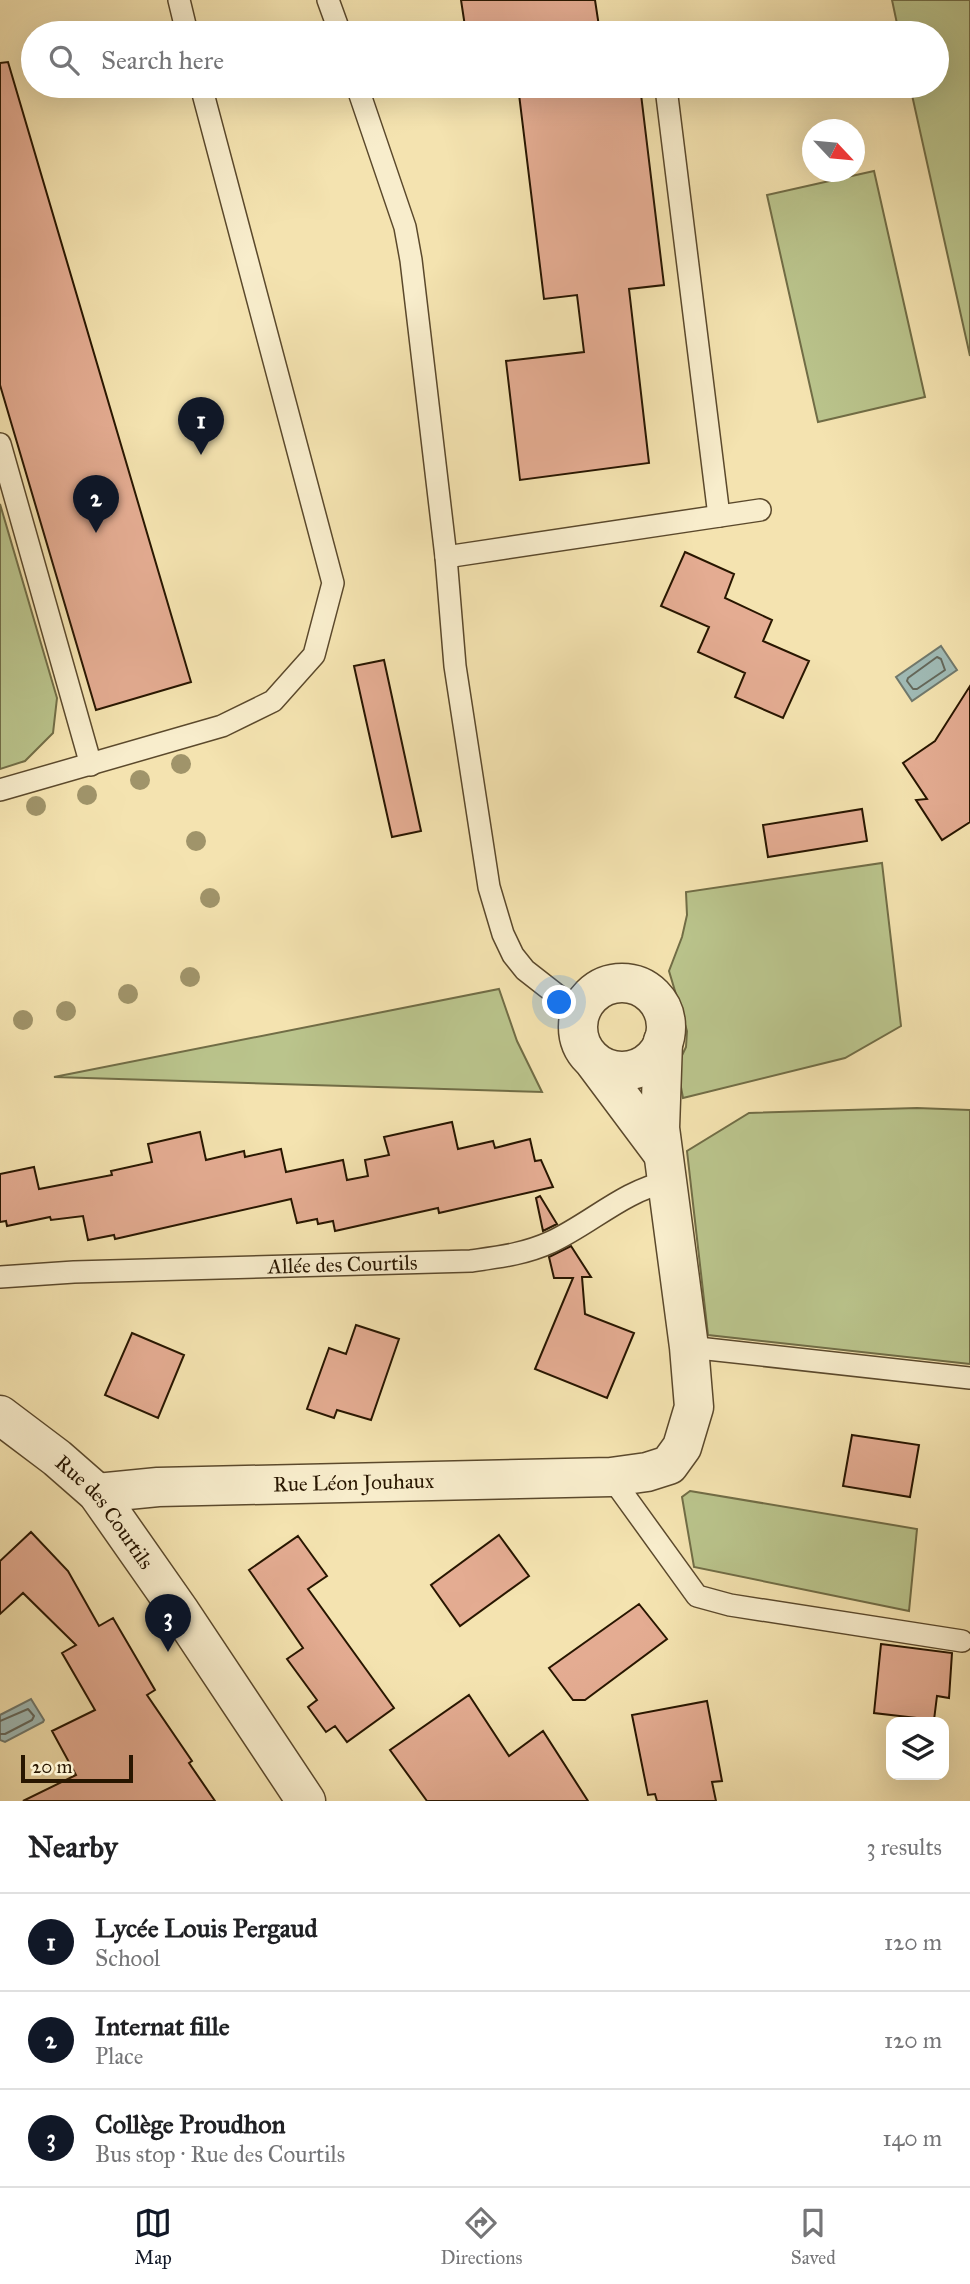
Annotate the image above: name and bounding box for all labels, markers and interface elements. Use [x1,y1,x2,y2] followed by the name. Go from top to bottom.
[21,21,949,98] search box
[45,41,83,79] icon: search
[101,44,224,76] text: Search here
[802,119,865,182] north arrow
[178,397,224,455] pin: 1
[73,475,119,533] pin: 2
[542,985,576,1019] your location
[267,1249,418,1280] street label: Allée des Courtils
[50,1450,159,1574] street label: Rue des Courtils
[273,1468,435,1497] street label: Rue Léon Jouhaux
[145,1594,191,1652] pin: 3
[886,1717,949,1780] map controls
[886,1717,949,1780] button: layers
[21,1752,133,1784] scale bar
[32,1755,73,1778] text: 20 m
[28,1829,118,1865] text: Nearby
[866,1833,942,1861] text: 3 results
[95,1912,318,1944] text: Lycée Louis Pergaud
[46,1928,56,1956] text: 1
[884,1928,942,1956] text: 120 m
[95,1944,160,1972] text: School
[95,2010,230,2042] text: Internat fille
[45,2026,57,2054] text: 2
[884,2026,942,2054] text: 120 m
[95,2042,143,2070] text: Place
[95,2108,286,2140] text: Collège Proudhon
[46,2124,56,2152] text: 3
[882,2124,942,2152] text: 140 m
[95,2140,345,2168] text: Bus stop · Rue des Courtils
[134,2204,172,2269] tab: Map
[440,2204,522,2269] tab: Directions
[791,2204,836,2269] tab: Saved

